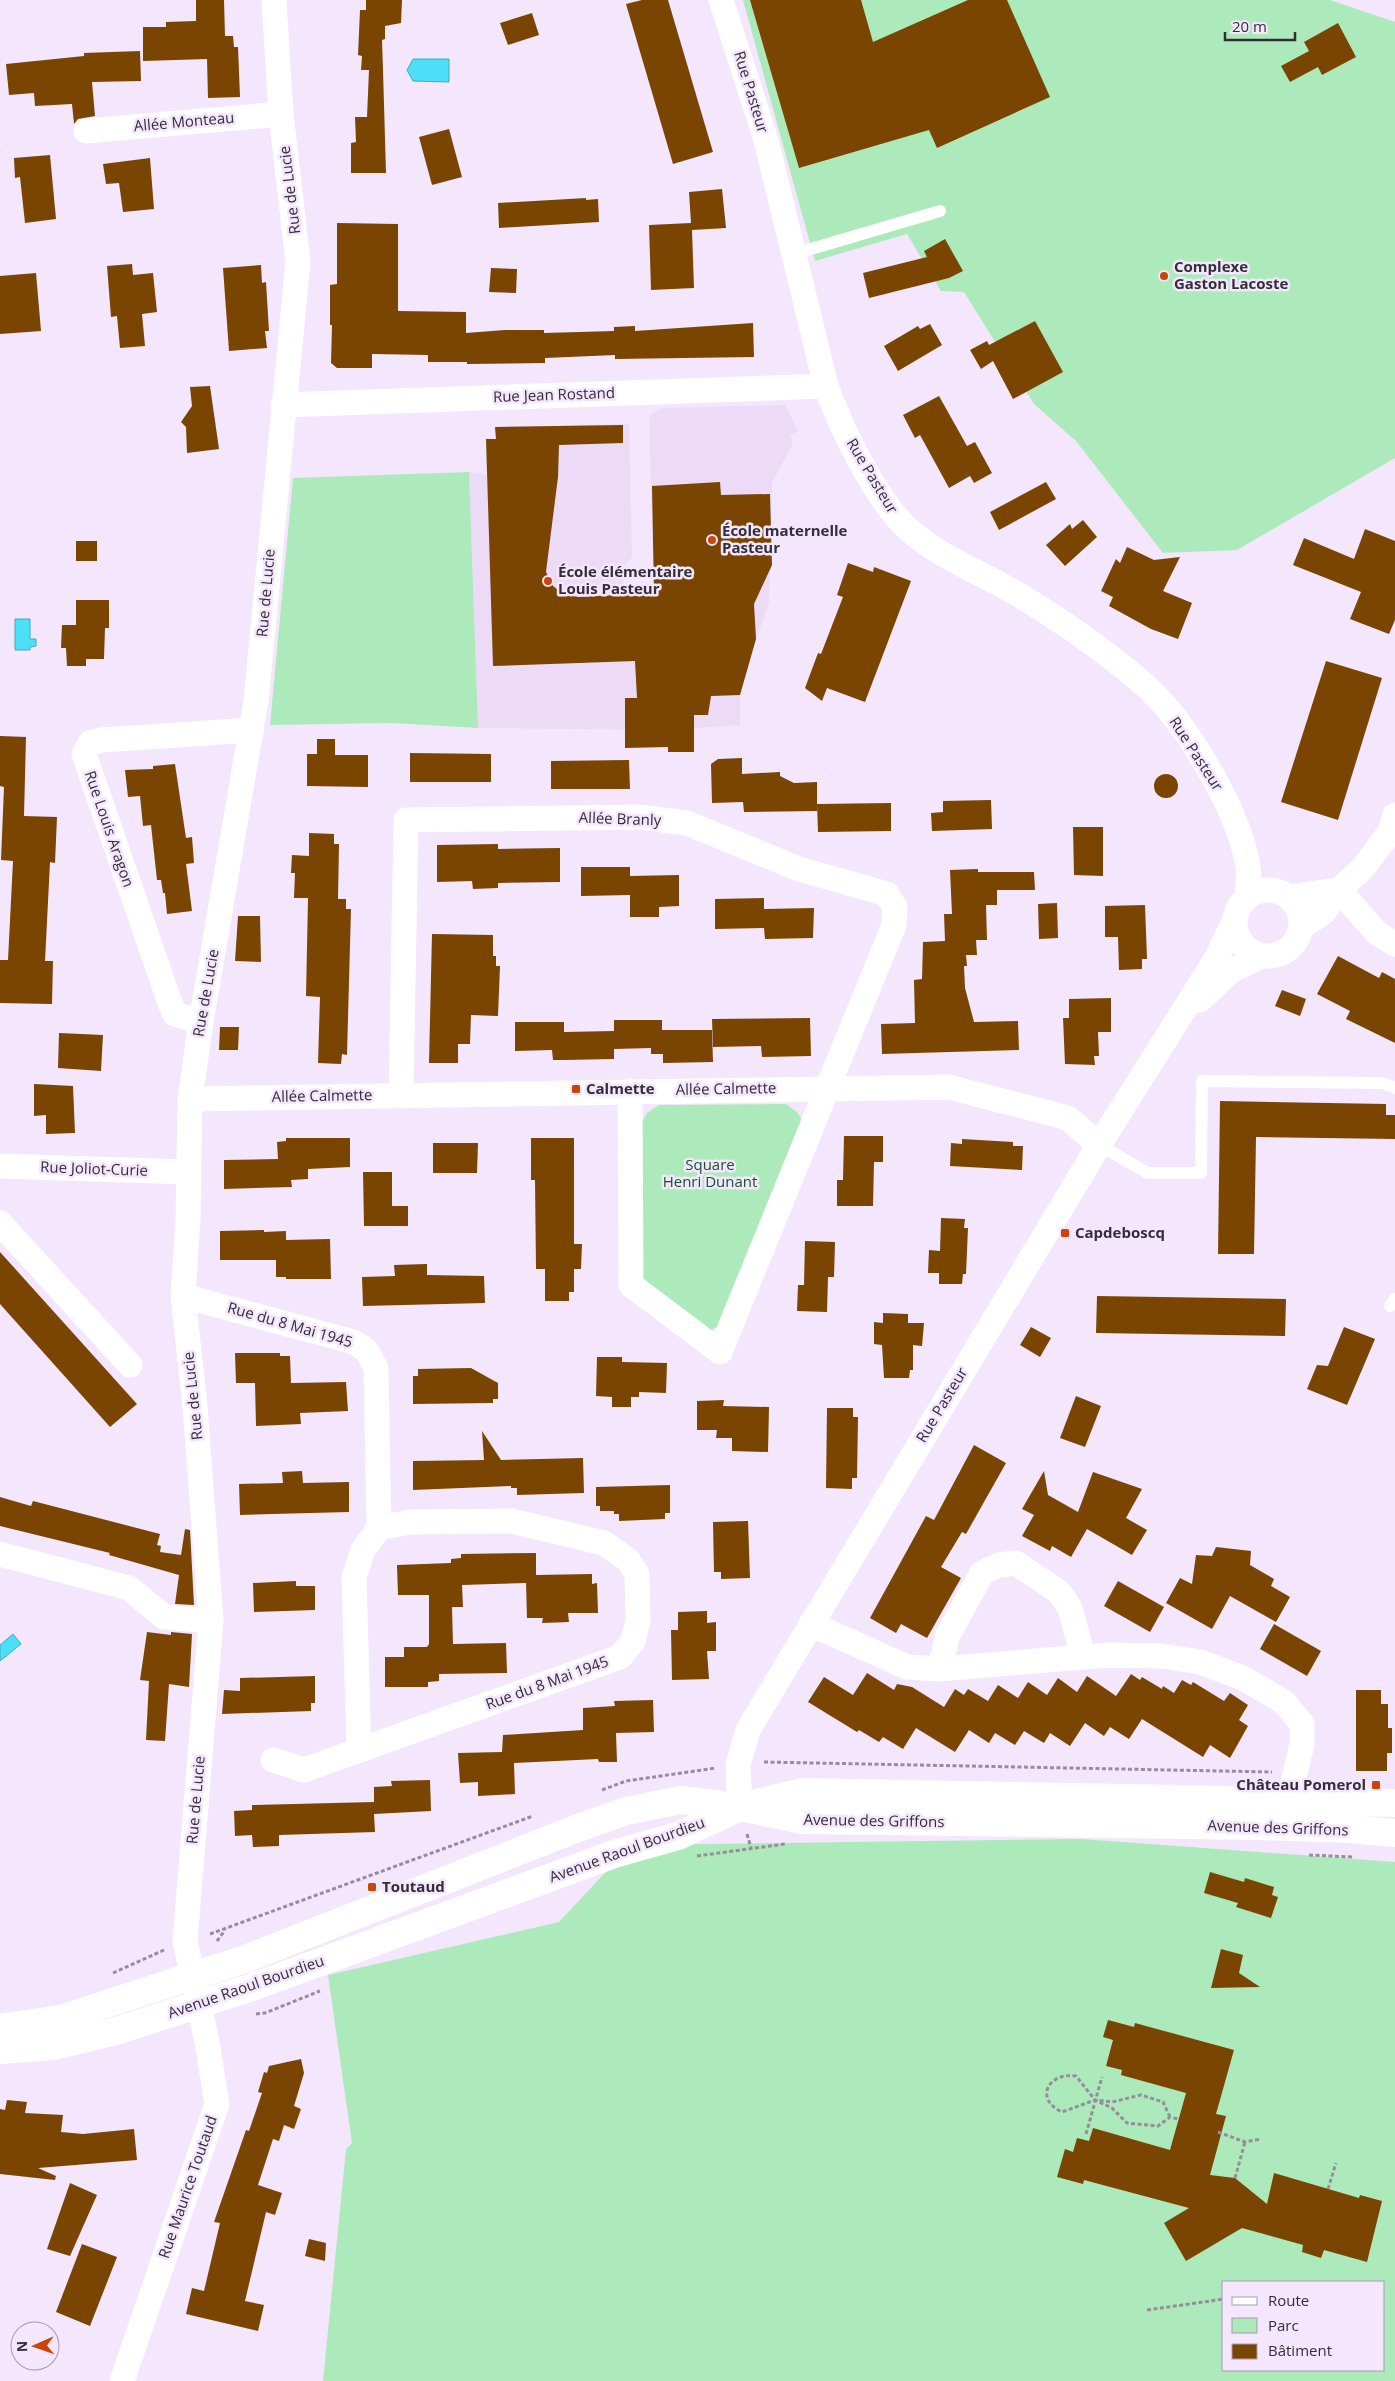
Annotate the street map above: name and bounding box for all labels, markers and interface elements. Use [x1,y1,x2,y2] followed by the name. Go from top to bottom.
[1225,10,1295,42] scale bar
[1232,16,1267,36] text: 20 m
[730,48,774,135] street label: Rue Pasteur
[133,107,235,135] street label: Allée Monteau
[274,145,304,235] street label: Rue de Lucie
[1174,256,1288,293] place label: Complexe Gaston Lacoste
[1158,270,1170,282] marker: Complexe Gaston Lacoste
[493,382,615,406] street label: Rue Jean Rostand
[843,434,903,517] street label: Rue Pasteur
[722,520,848,557] place label: École maternelle Pasteur
[706,534,718,546] marker: École maternelle Pasteur
[251,548,279,638] street label: Rue de Lucie
[558,561,692,598] place label: École élémentaire Louis Pasteur
[542,575,554,587] marker: École élémentaire Louis Pasteur
[1165,713,1228,794] street label: Rue Pasteur
[81,768,139,890] street label: Rue Louis Aragon
[578,807,662,829] street label: Allée Branly
[187,947,223,1038] street label: Rue de Lucie
[675,1077,777,1099] street label: Allée Calmette
[586,1078,655,1098] place label: Calmette
[570,1083,582,1095] marker: Calmette
[271,1084,373,1106] street label: Allée Calmette
[663,1154,757,1191] park label: Square Henri Dunant
[40,1156,148,1180] street label: Rue Joliot-Curie
[1075,1222,1165,1242] place label: Capdeboscq
[1059,1227,1071,1239] marker: Capdeboscq
[225,1297,355,1351] street label: Rue du 8 Mai 1945
[177,1351,207,1441] street label: Rue de Lucie
[911,1363,971,1446] street label: Rue Pasteur
[482,1651,611,1714] street label: Rue du 8 Mai 1945
[181,1755,209,1845] street label: Rue de Lucie
[1236,1774,1366,1794] place label: Château Pomerol
[1370,1779,1382,1791] marker: Château Pomerol
[803,1809,945,1831] street label: Avenue des Griffons
[546,1812,707,1887] street label: Avenue Raoul Bourdieu
[1207,1815,1349,1839] street label: Avenue des Griffons
[382,1876,445,1896] place label: Toutaud
[366,1881,378,1893] marker: Toutaud
[165,1950,327,2022] street label: Avenue Raoul Bourdieu
[153,2113,221,2261] street label: Rue Maurice Toutaud
[1222,2281,1385,2371] legend
[1268,2290,1309,2310] text: Route
[1268,2315,1299,2335] text: Parc
[10,2321,60,2371] north arrow
[12,2340,31,2352] text: N
[1268,2340,1332,2360] text: Bâtiment

